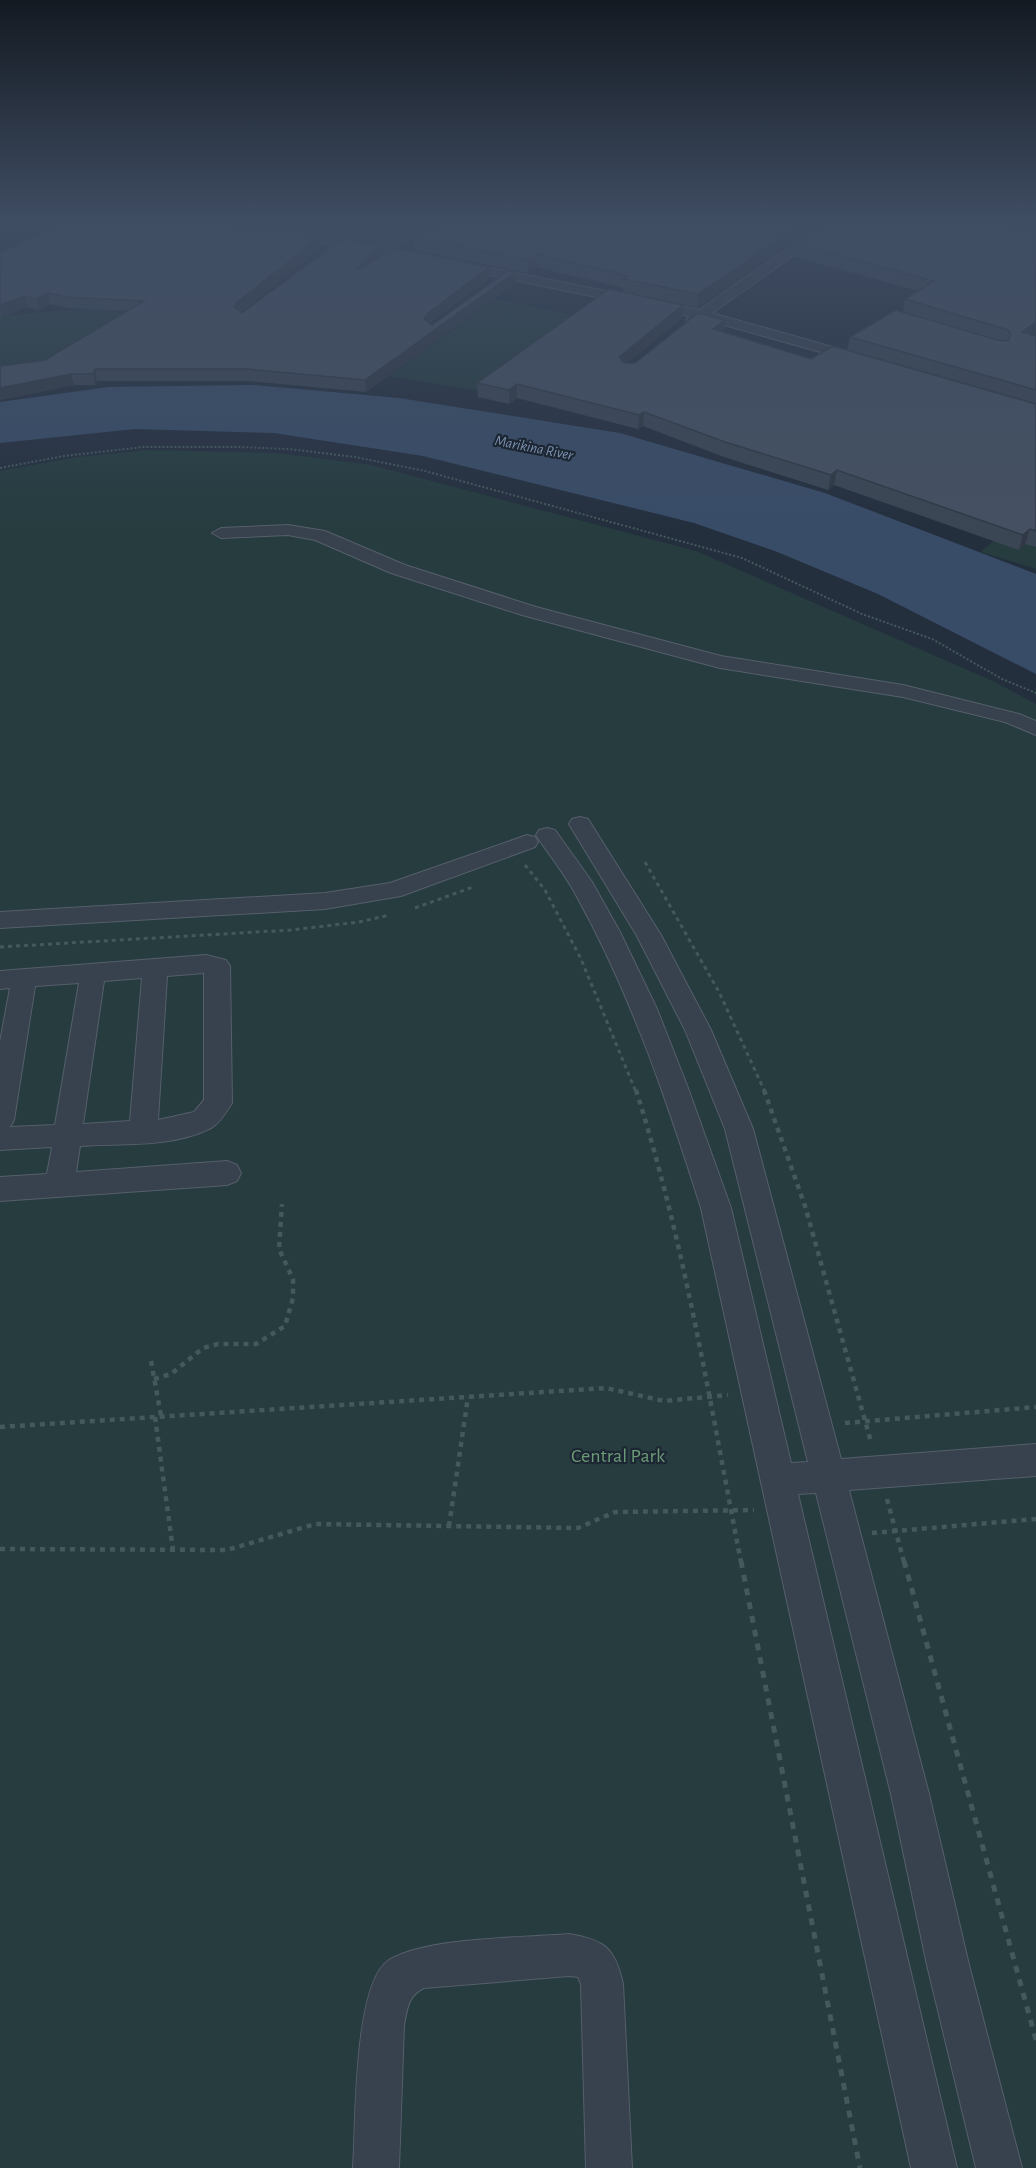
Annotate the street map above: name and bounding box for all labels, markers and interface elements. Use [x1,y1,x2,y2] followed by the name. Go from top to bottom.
[494,433,575,463] water label: Marikina River
[571,1446,665,1466] park label: Central Park

